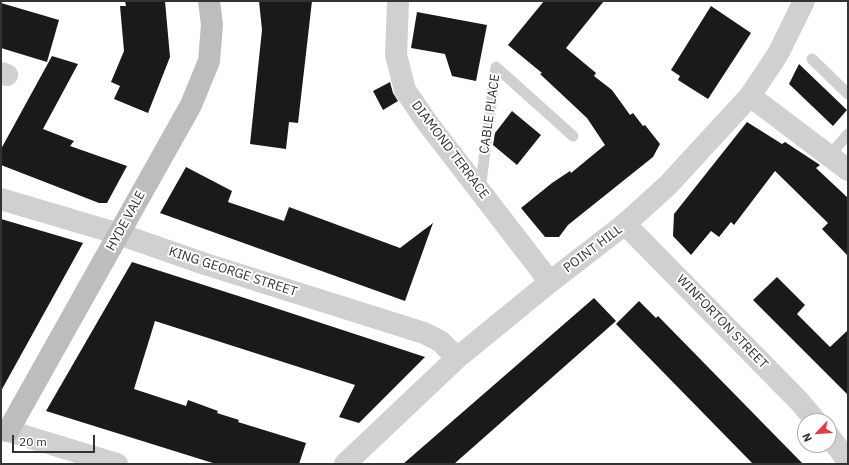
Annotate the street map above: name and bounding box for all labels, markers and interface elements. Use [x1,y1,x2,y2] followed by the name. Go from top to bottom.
[477,73,503,155] street label: CABLE PLACE
[408,98,492,202] street label: DIAMOND TERRACE
[103,188,149,254] street label: HYDE VALE
[561,222,625,276] street label: POINT HILL
[167,244,299,300] street label: KING GEORGE STREET
[673,272,771,372] street label: WINFORTON STREET
[797,413,837,453] north arrow
[14,427,97,453] scale bar
[799,431,815,444] text: N
[19,434,47,449] text: 20 m

